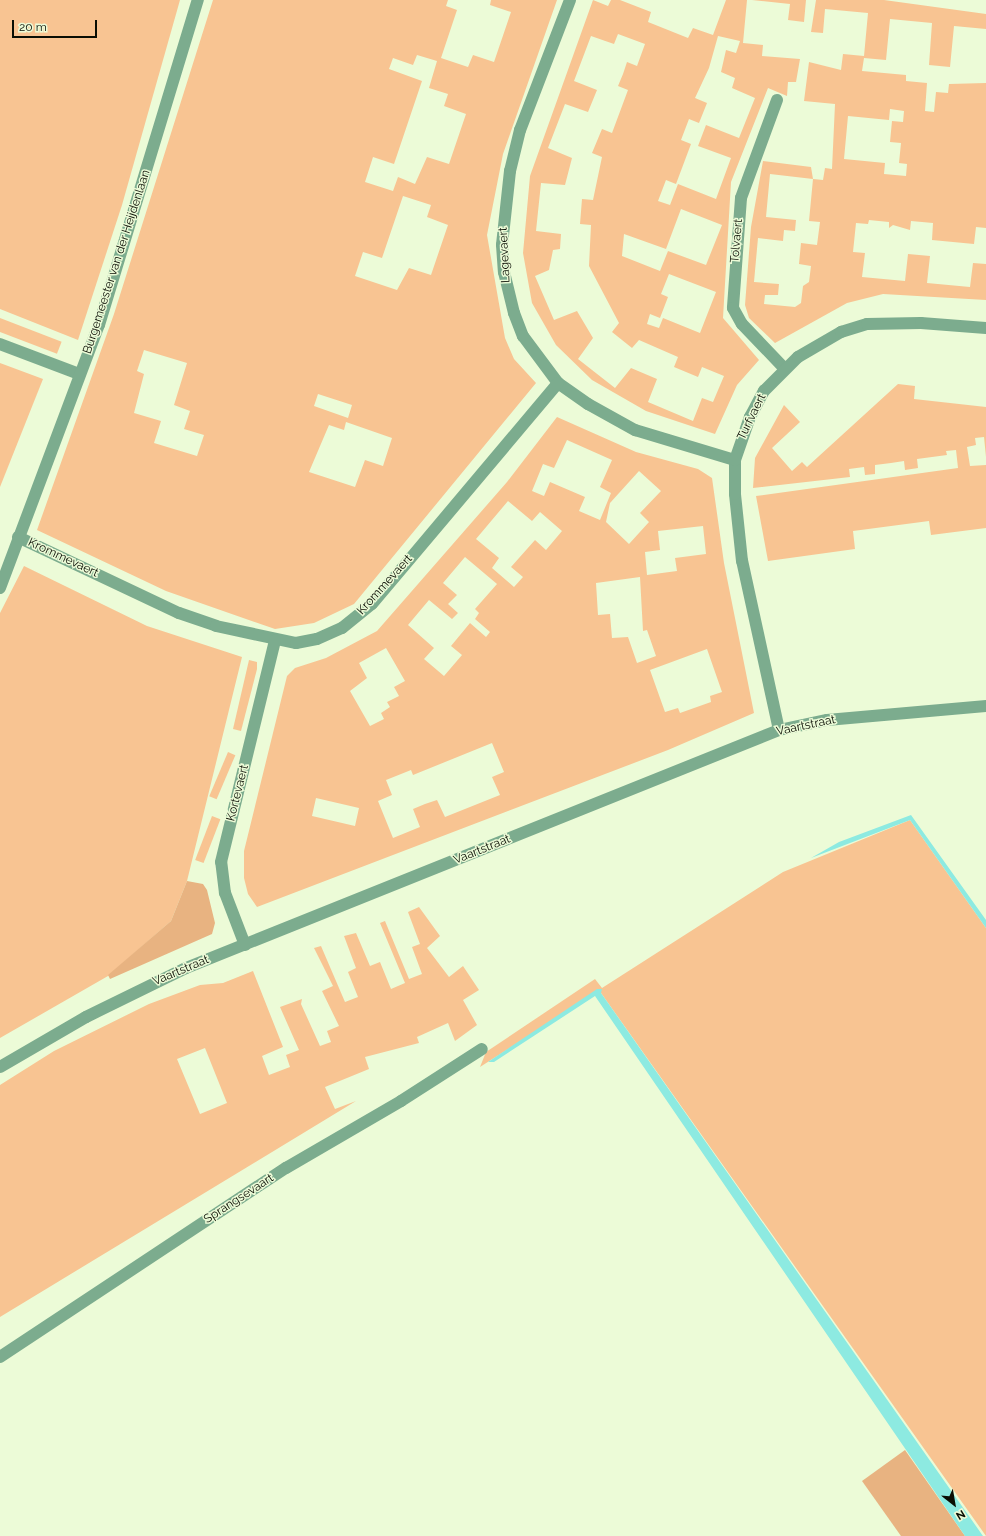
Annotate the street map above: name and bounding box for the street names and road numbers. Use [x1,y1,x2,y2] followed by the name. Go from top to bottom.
[80,168,154,356] street label: Burgemeester van der Heijdenlaan
[728,218,746,264] street label: Tolvaert
[496,227,514,283] street label: Lagevaert
[735,392,769,442] street label: Turfvaert
[26,535,100,581] street label: Krommevaert
[354,552,416,618] street label: Krommevaert
[775,713,837,739] street label: Vaartstraat
[224,763,252,823] street label: Kortevaert
[452,832,512,868] street label: Vaartstraat
[151,953,211,989] street label: Vaartstraat
[202,1171,276,1227] street label: Sprangsevaart

